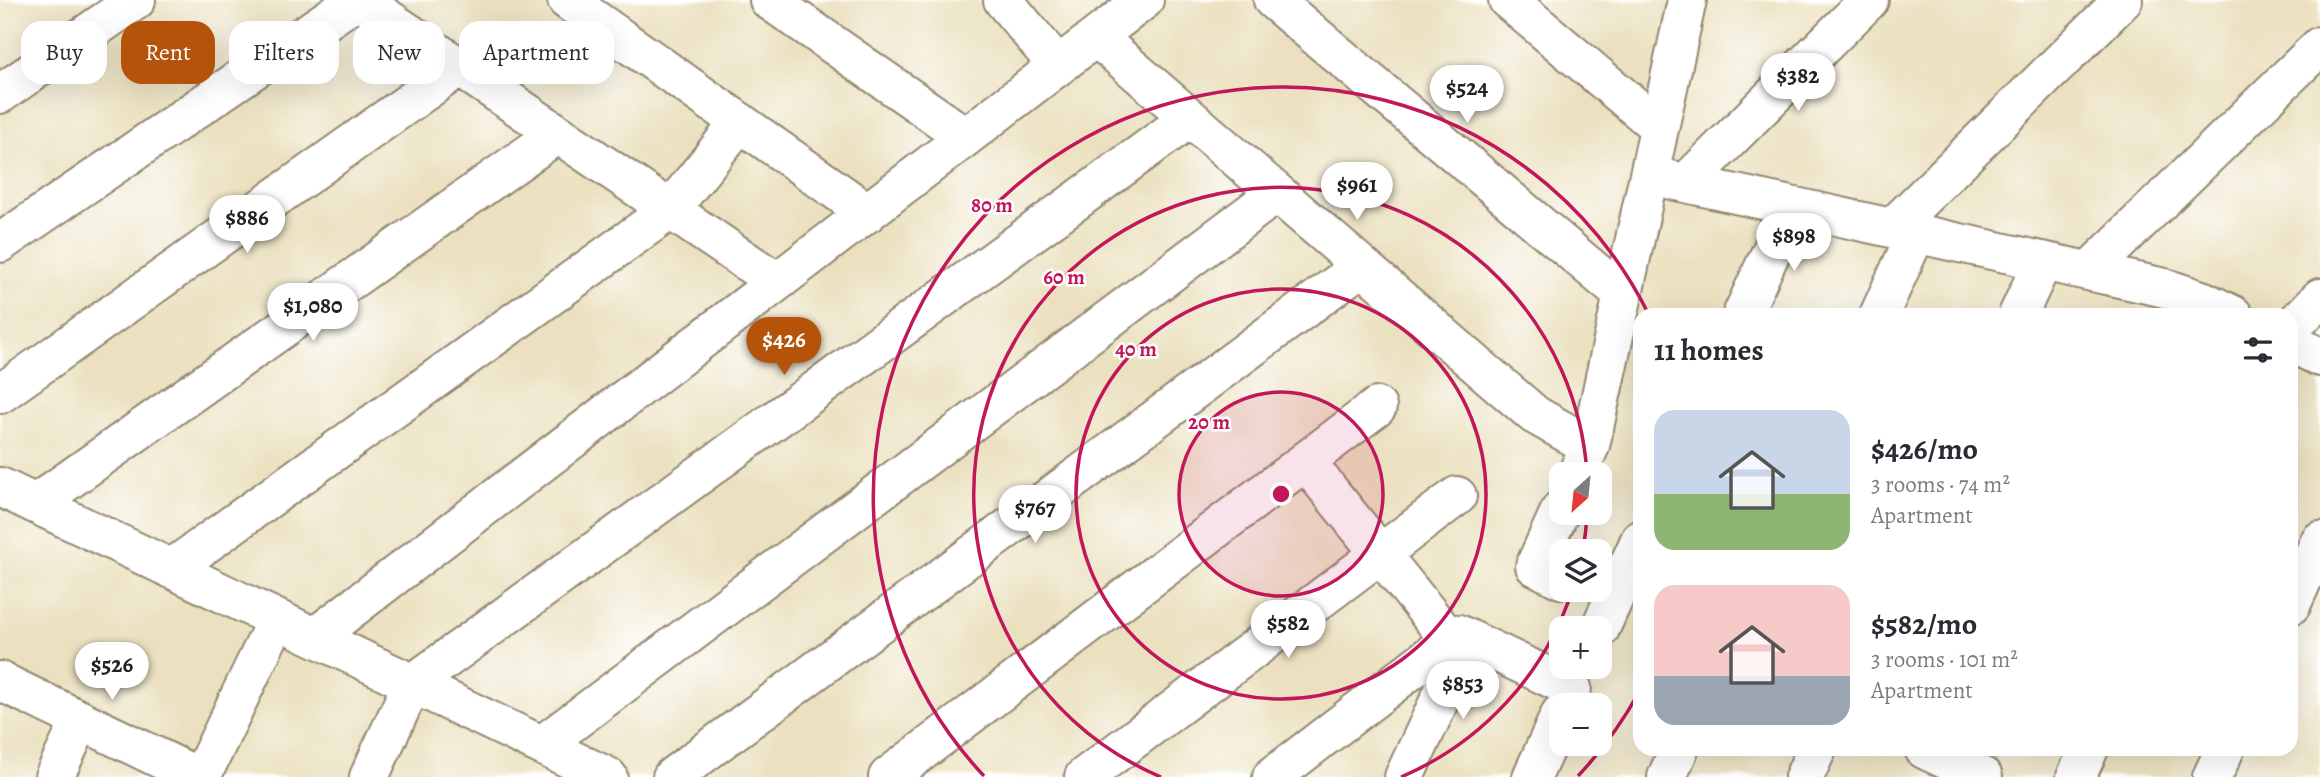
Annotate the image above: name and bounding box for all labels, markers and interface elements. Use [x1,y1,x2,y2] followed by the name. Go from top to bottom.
[21,21,107,84] chip: Buy
[121,21,215,84] chip: Rent
[229,21,339,84] chip: Filters
[353,21,445,84] chip: New
[459,21,614,84] chip: Apartment
[1757,54,1839,113] pin: $382
[1777,60,1819,91] text: $382
[1426,66,1508,125] pin: $524
[1446,72,1488,103] text: $524
[1316,162,1398,222] pin: $961
[1337,169,1377,200] text: $961
[971,191,1013,219] text: 80 m
[206,196,288,255] pin: $886
[225,202,269,233] text: $886
[1753,214,1835,273] pin: $898
[1772,220,1816,251] text: $898
[1043,263,1085,291] text: 60 m
[256,284,370,343] pin: $1,080
[283,290,343,321] text: $1,080
[743,318,825,377] pin: $426
[762,324,806,355] text: $426
[1654,330,1764,370] text: 11 homes
[2239,331,2277,369] icon: filters
[1115,335,1157,363] text: 40 m
[1188,408,1230,436] text: 20 m
[1871,429,1978,469] text: $426/mo
[1710,438,1794,522] icon: home
[1549,462,1612,525] north arrow
[1549,462,1612,756] map controls
[1871,469,2010,500] text: 3 rooms · 74 m²
[1269,482,1293,506] centre of rings
[994,486,1076,545] pin: $767
[1014,492,1056,523] text: $767
[1871,500,1973,531] text: Apartment
[1549,539,1612,602] button: layers
[1247,600,1329,660] pin: $582
[1871,604,1977,644] text: $582/mo
[1267,607,1309,638] text: $582
[1710,613,1794,697] icon: home
[1549,616,1612,679] button: +
[71,642,153,702] pin: $526
[1871,644,2018,675] text: 3 rooms · 101 m²
[91,649,133,680] text: $526
[1422,662,1504,721] pin: $853
[1442,668,1484,699] text: $853
[1871,675,1973,706] text: Apartment
[1549,693,1612,756] button: −

